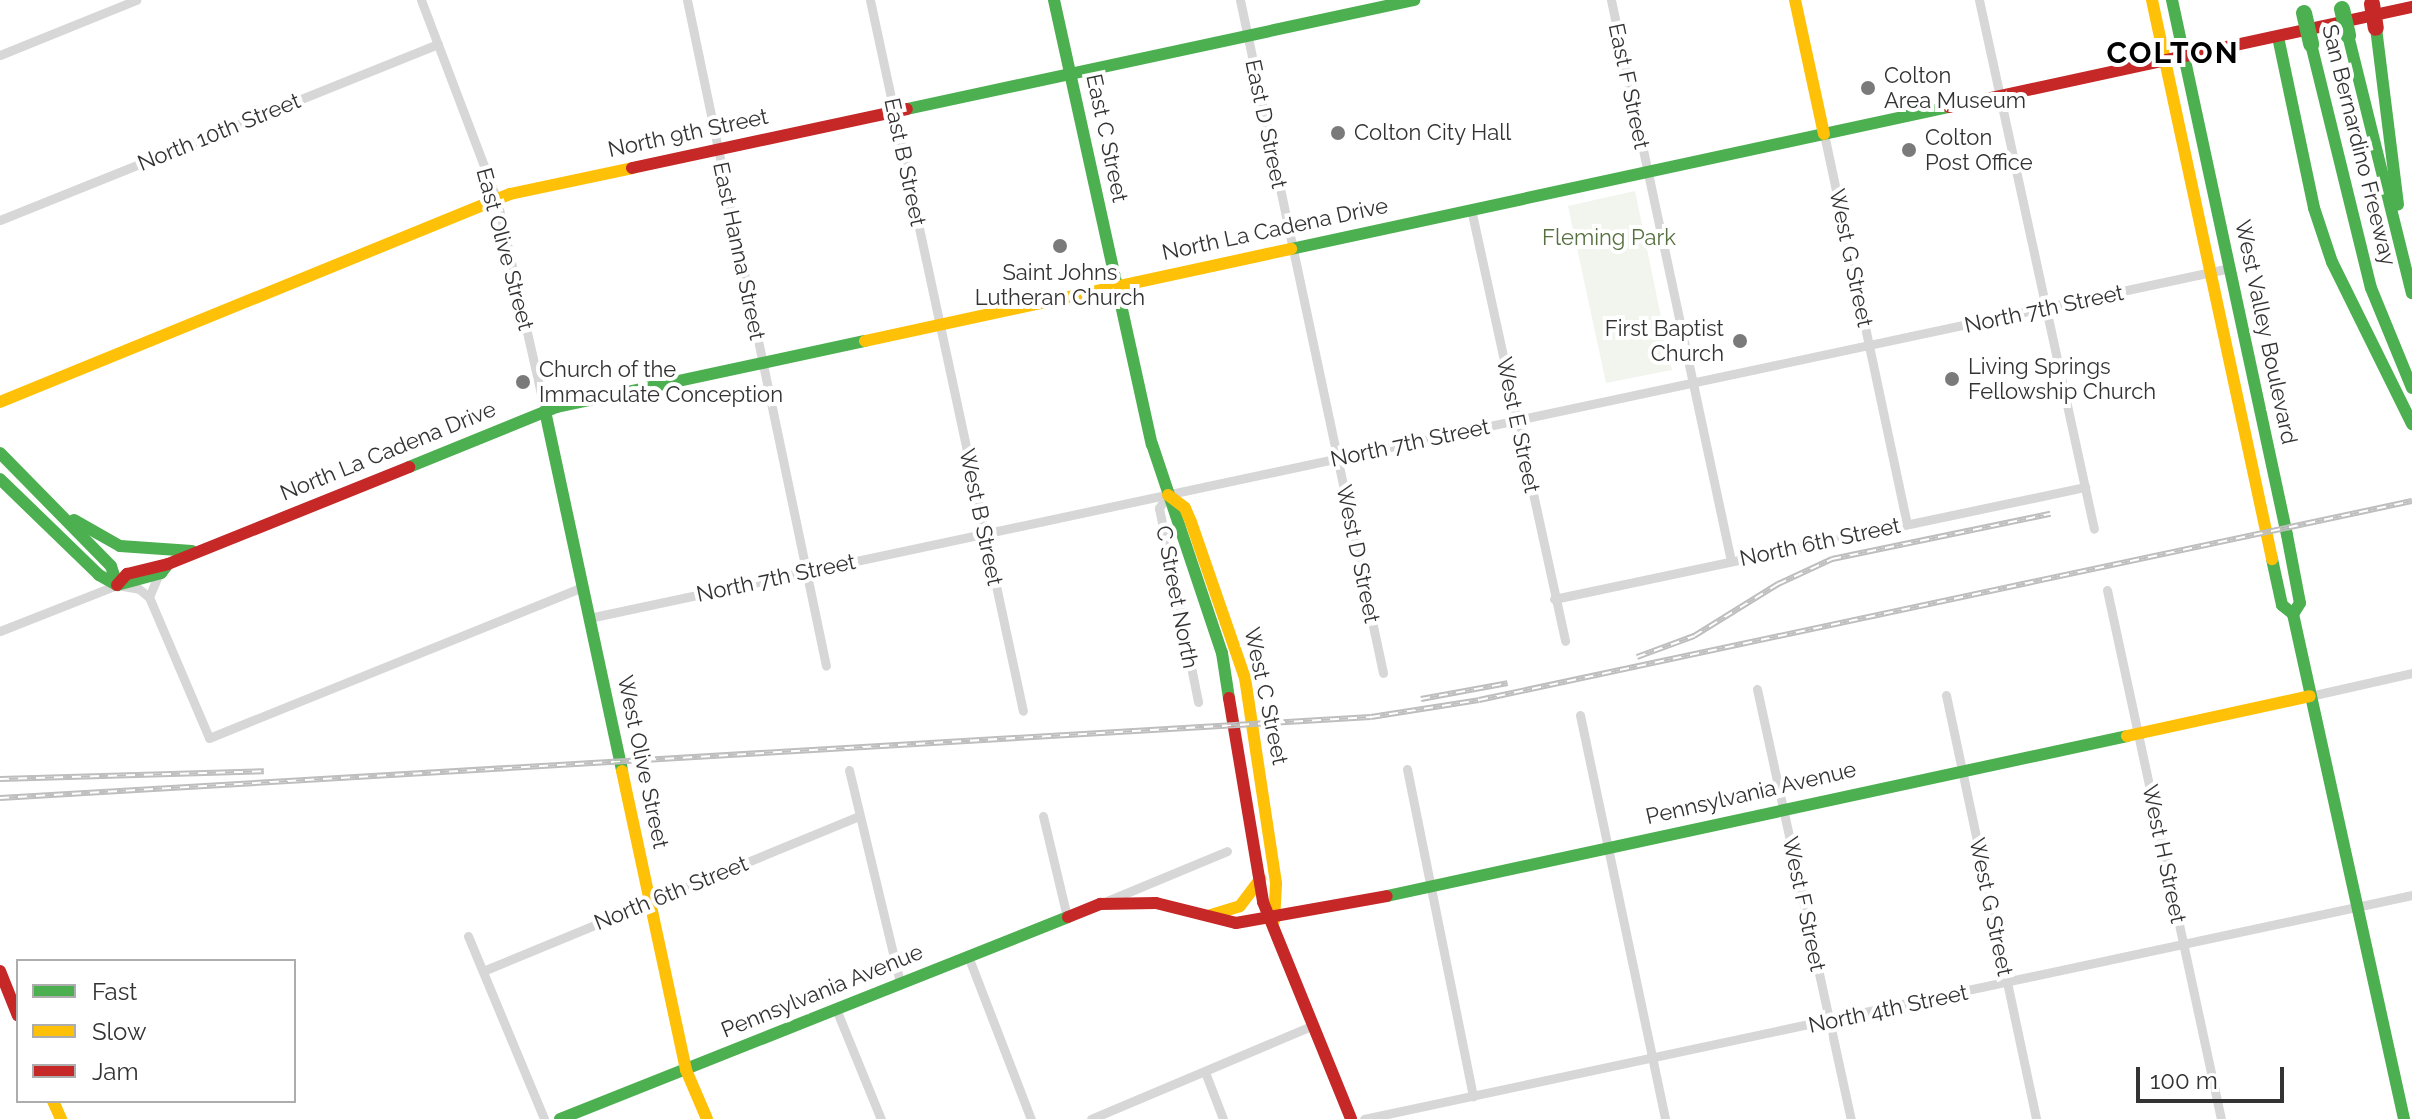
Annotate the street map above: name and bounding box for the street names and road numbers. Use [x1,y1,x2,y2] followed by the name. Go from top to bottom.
[1603,20,1655,152] street label: East F Street
[2316,22,2402,268] street label: San Bernardino Freeway
[1239,57,1293,191] street label: East D Street
[1081,71,1133,205] street label: East C Street
[134,87,304,177] street label: North 10th Street
[879,96,931,228] street label: East B Street
[605,103,771,163] street label: North 9th Street
[707,160,771,342] street label: East Hanna Street
[471,165,539,333] street label: East Olive Street
[1823,187,1879,329] street label: West G Street
[1160,192,1390,266] street label: North La Cadena Drive
[2229,217,2303,447] street label: West Valley Boulevard
[1962,279,2126,339] street label: North 7th Street
[1491,355,1545,495] street label: West E Street
[276,396,500,506] street label: North La Cadena Drive
[1328,413,1492,473] street label: North 7th Street
[954,446,1008,588] street label: West B Street
[1330,483,1386,625] street label: West D Street
[1737,512,1903,572] street label: North 6th Street
[1150,523,1204,671] street label: C Street North
[694,548,858,608] street label: North 7th Street
[1239,625,1293,767] street label: West C Street
[612,673,674,851] street label: West Olive Street
[1643,756,1859,830] street label: Pennsylvania Avenue
[2136,782,2192,926] street label: West H Street
[1777,834,1831,974] street label: West F Street
[1963,836,2019,978] street label: West G Street
[590,850,752,936] street label: North 6th Street
[717,938,927,1044] street label: Pennsylvania Avenue
[1806,979,1970,1039] street label: North 4th Street

